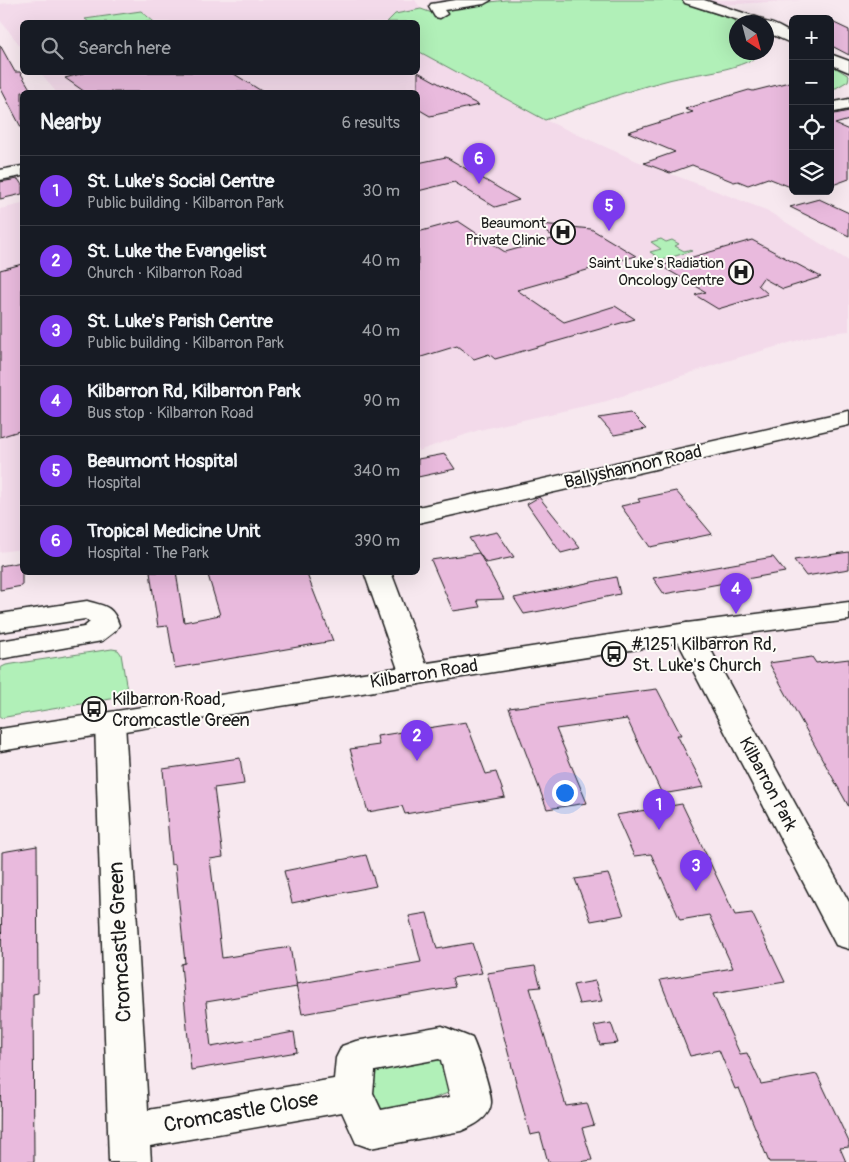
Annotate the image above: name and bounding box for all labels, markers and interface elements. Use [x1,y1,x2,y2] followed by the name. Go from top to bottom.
[729,15,774,60] north arrow
[789,15,834,195] map controls
[789,15,834,60] button: +
[20,20,420,75] search box
[38,34,66,62] icon: search
[78,36,171,60] text: Search here
[789,60,834,105] button: −
[789,105,834,150] button: locate
[40,109,101,136] text: Nearby
[342,113,400,133] text: 6 results
[463,143,495,184] pin: 6
[789,150,834,195] button: layers
[87,169,274,193] text: St. Luke's Social Centre
[53,181,59,201] text: 1
[362,181,400,201] text: 30 m
[593,190,625,231] pin: 5
[87,193,284,213] text: Public building · Kilbarron Park
[465,214,547,250] place label: Beaumont Private Clinic
[550,219,576,245] hospital icon: Beaumont Private Clinic
[87,239,266,263] text: St. Luke the Evangelist
[52,251,60,271] text: 2
[362,251,400,271] text: 40 m
[588,254,725,290] place label: Saint Luke's Radiation Oncology Centre
[728,259,754,285] hospital icon: Saint Luke's Radiation Oncology Centre
[87,263,243,283] text: Church · Kilbarron Road
[87,309,273,333] text: St. Luke's Parish Centre
[52,321,60,341] text: 3
[362,321,400,341] text: 40 m
[87,333,284,353] text: Public building · Kilbarron Park
[87,379,301,403] text: Kilbarron Rd, Kilbarron Park
[51,391,61,411] text: 4
[363,391,400,411] text: 90 m
[87,403,254,423] text: Bus stop · Kilbarron Road
[562,440,704,494] street label: Ballyshannon Road
[87,449,238,473] text: Beaumont Hospital
[52,461,60,481] text: 5
[353,461,400,481] text: 340 m
[87,473,141,493] text: Hospital
[87,519,260,543] text: Tropical Medicine Unit
[51,531,61,551] text: 6
[354,531,400,551] text: 390 m
[87,543,209,563] text: Hospital · The Park
[720,573,752,614] pin: 4
[631,633,776,677] place label: #1251 Kilbarron Rd, St. Luke's Church
[601,641,627,667] bus stop icon: #1251 Kilbarron Rd, St. Luke's Church
[368,654,480,694] street label: Kilbarron Road
[112,688,250,732] place label: Kilbarron Road, Cromcastle Green
[81,696,107,722] bus stop icon: Kilbarron Road, Cromcastle Green
[401,720,433,761] pin: 2
[734,733,803,835] street label: Kilbarron Park
[552,780,578,806] your location
[643,789,675,830] pin: 1
[680,850,712,891] pin: 3
[102,861,138,1023] street label: Cromcastle Green
[162,1085,321,1139] street label: Cromcastle Close

